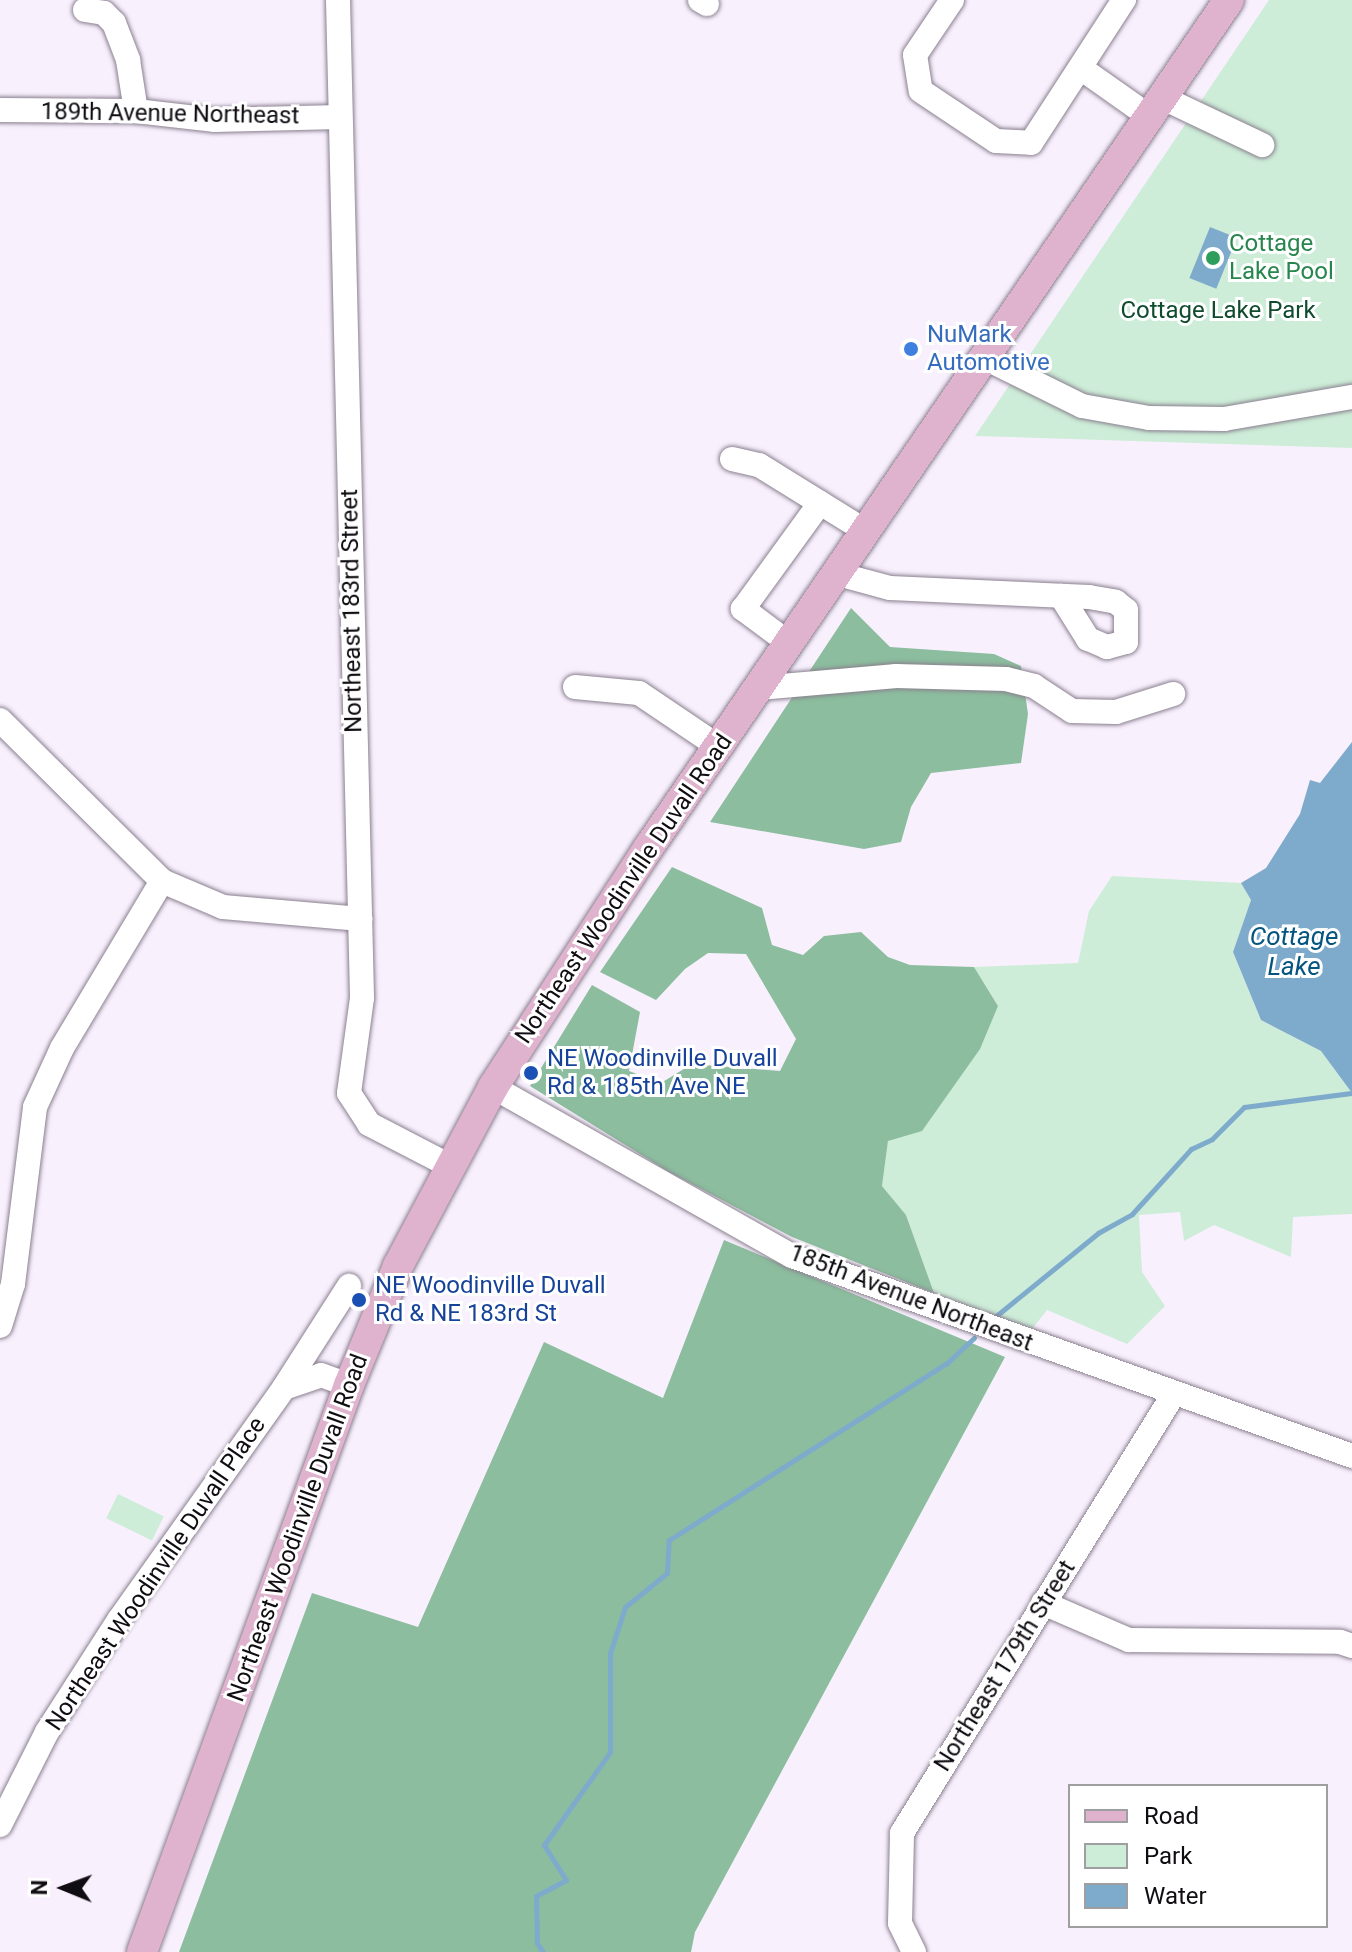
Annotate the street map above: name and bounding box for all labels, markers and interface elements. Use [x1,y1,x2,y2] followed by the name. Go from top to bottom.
[40,97,300,131] street label: 189th Avenue Northeast
[1229,230,1334,286] place label: Cottage Lake Pool
[1204,249,1222,267] marker: Cottage Lake Pool
[1120,297,1316,325] park label: Cottage Lake Park
[927,321,1050,377] place label: NuMark Automotive
[902,340,920,358] marker: NuMark Automotive
[335,489,369,733] street label: Northeast 183rd Street
[509,729,739,1049] street label: Northeast Woodinville Duvall Road
[1250,921,1338,982] water label: Cottage Lake
[547,1045,778,1101] place label: NE Woodinville Duvall Rd & 185th Ave NE
[522,1064,540,1082] marker: NE Woodinville Duvall Rd & 185th Ave NE
[785,1238,1037,1358] street label: 185th Avenue Northeast
[375,1272,606,1328] place label: NE Woodinville Duvall Rd & NE 183rd St
[350,1291,368,1309] marker: NE Woodinville Duvall Rd & NE 183rd St
[222,1350,374,1706] street label: Northeast Woodinville Duvall Road
[40,1412,272,1736] street label: Northeast Woodinville Duvall Place
[928,1555,1082,1777] street label: Northeast 179th Street
[1068,1784,1328,1928] legend
[1144,1802,1199,1830] text: Road
[1144,1842,1192,1870] text: Park
[24,1848,104,1928] north arrow
[27,1880,52,1896] text: N
[1144,1882,1207,1910] text: Water

